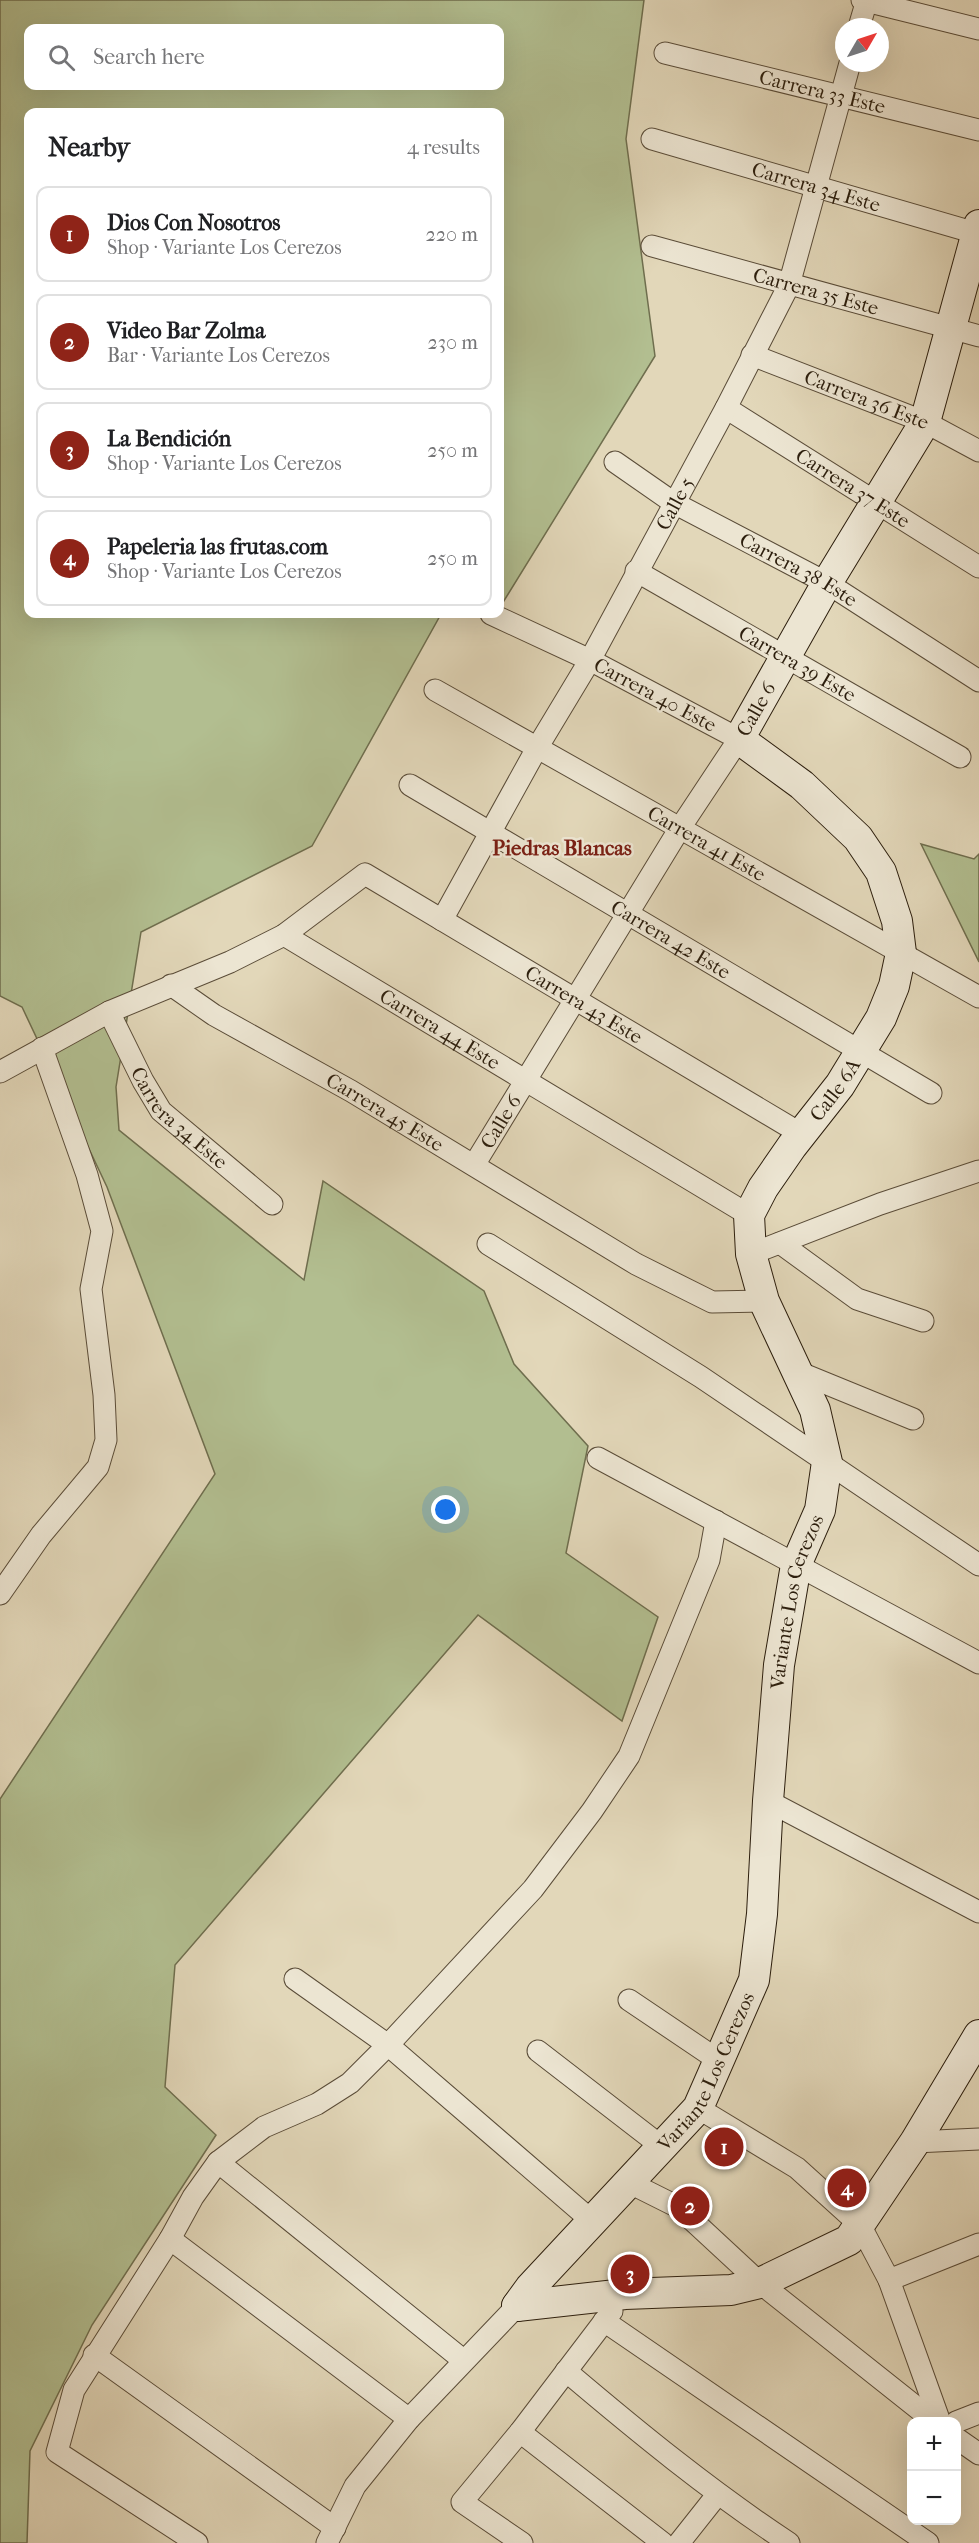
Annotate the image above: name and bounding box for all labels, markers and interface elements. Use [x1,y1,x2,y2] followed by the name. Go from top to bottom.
[835,18,889,72] north arrow
[24,24,504,90] search box
[45,41,78,74] icon: search
[93,44,205,70] text: Search here
[757,65,888,118] street label: Carrera 33 Este
[48,132,130,163] text: Nearby
[407,136,480,159] text: 4 results
[749,157,883,216] street label: Carrera 34 Este
[107,210,280,236] text: Dios Con Nosotros
[66,223,73,246] text: 1
[425,223,478,246] text: 220 m
[107,236,342,259] text: Shop · Variante Los Cerezos
[750,263,881,319] street label: Carrera 35 Este
[107,318,265,344] text: Video Bar Zolma
[64,331,75,354] text: 2
[428,331,478,354] text: 230 m
[107,344,330,367] text: Bar · Variante Los Cerezos
[801,365,932,434] street label: Carrera 36 Este
[107,426,231,452] text: La Bendición
[65,439,74,462] text: 3
[427,439,478,462] text: 250 m
[792,443,914,532] street label: Carrera 37 Este
[107,452,342,475] text: Shop · Variante Los Cerezos
[651,473,698,534] street label: Calle 5
[736,528,862,611] street label: Carrera 38 Este
[107,534,328,560] text: Papeleria las frutas.com
[64,547,75,570] text: 4
[427,547,478,570] text: 250 m
[107,560,342,583] text: Shop · Variante Los Cerezos
[735,621,860,706] street label: Carrera 39 Este
[590,653,720,737] street label: Carrera 40 Este
[731,678,780,740] street label: Calle 6
[644,801,770,886] street label: Carrera 41 Este
[492,836,632,860] district label: Piedras Blancas
[607,895,735,983] street label: Carrera 42 Este
[521,961,647,1048] street label: Carrera 43 Este
[376,984,504,1074] street label: Carrera 44 Este
[805,1053,866,1126] street label: Calle 6A
[126,1063,232,1173] street label: Carrera 34 Este
[322,1068,448,1156] street label: Carrera 45 Este
[475,1090,526,1153] street label: Calle 6
[431,1495,460,1524] your location
[766,1511,828,1691] street label: Variante Los Cerezos
[652,1989,759,2156] street label: Variante Los Cerezos
[704,2124,744,2170] pin: 1
[828,2166,866,2210] pin: 4
[670,2184,710,2228] pin: 2
[610,2252,650,2296] pin: 3
[907,2417,961,2525] map controls
[907,2417,961,2471] button: +
[907,2471,961,2525] button: −

